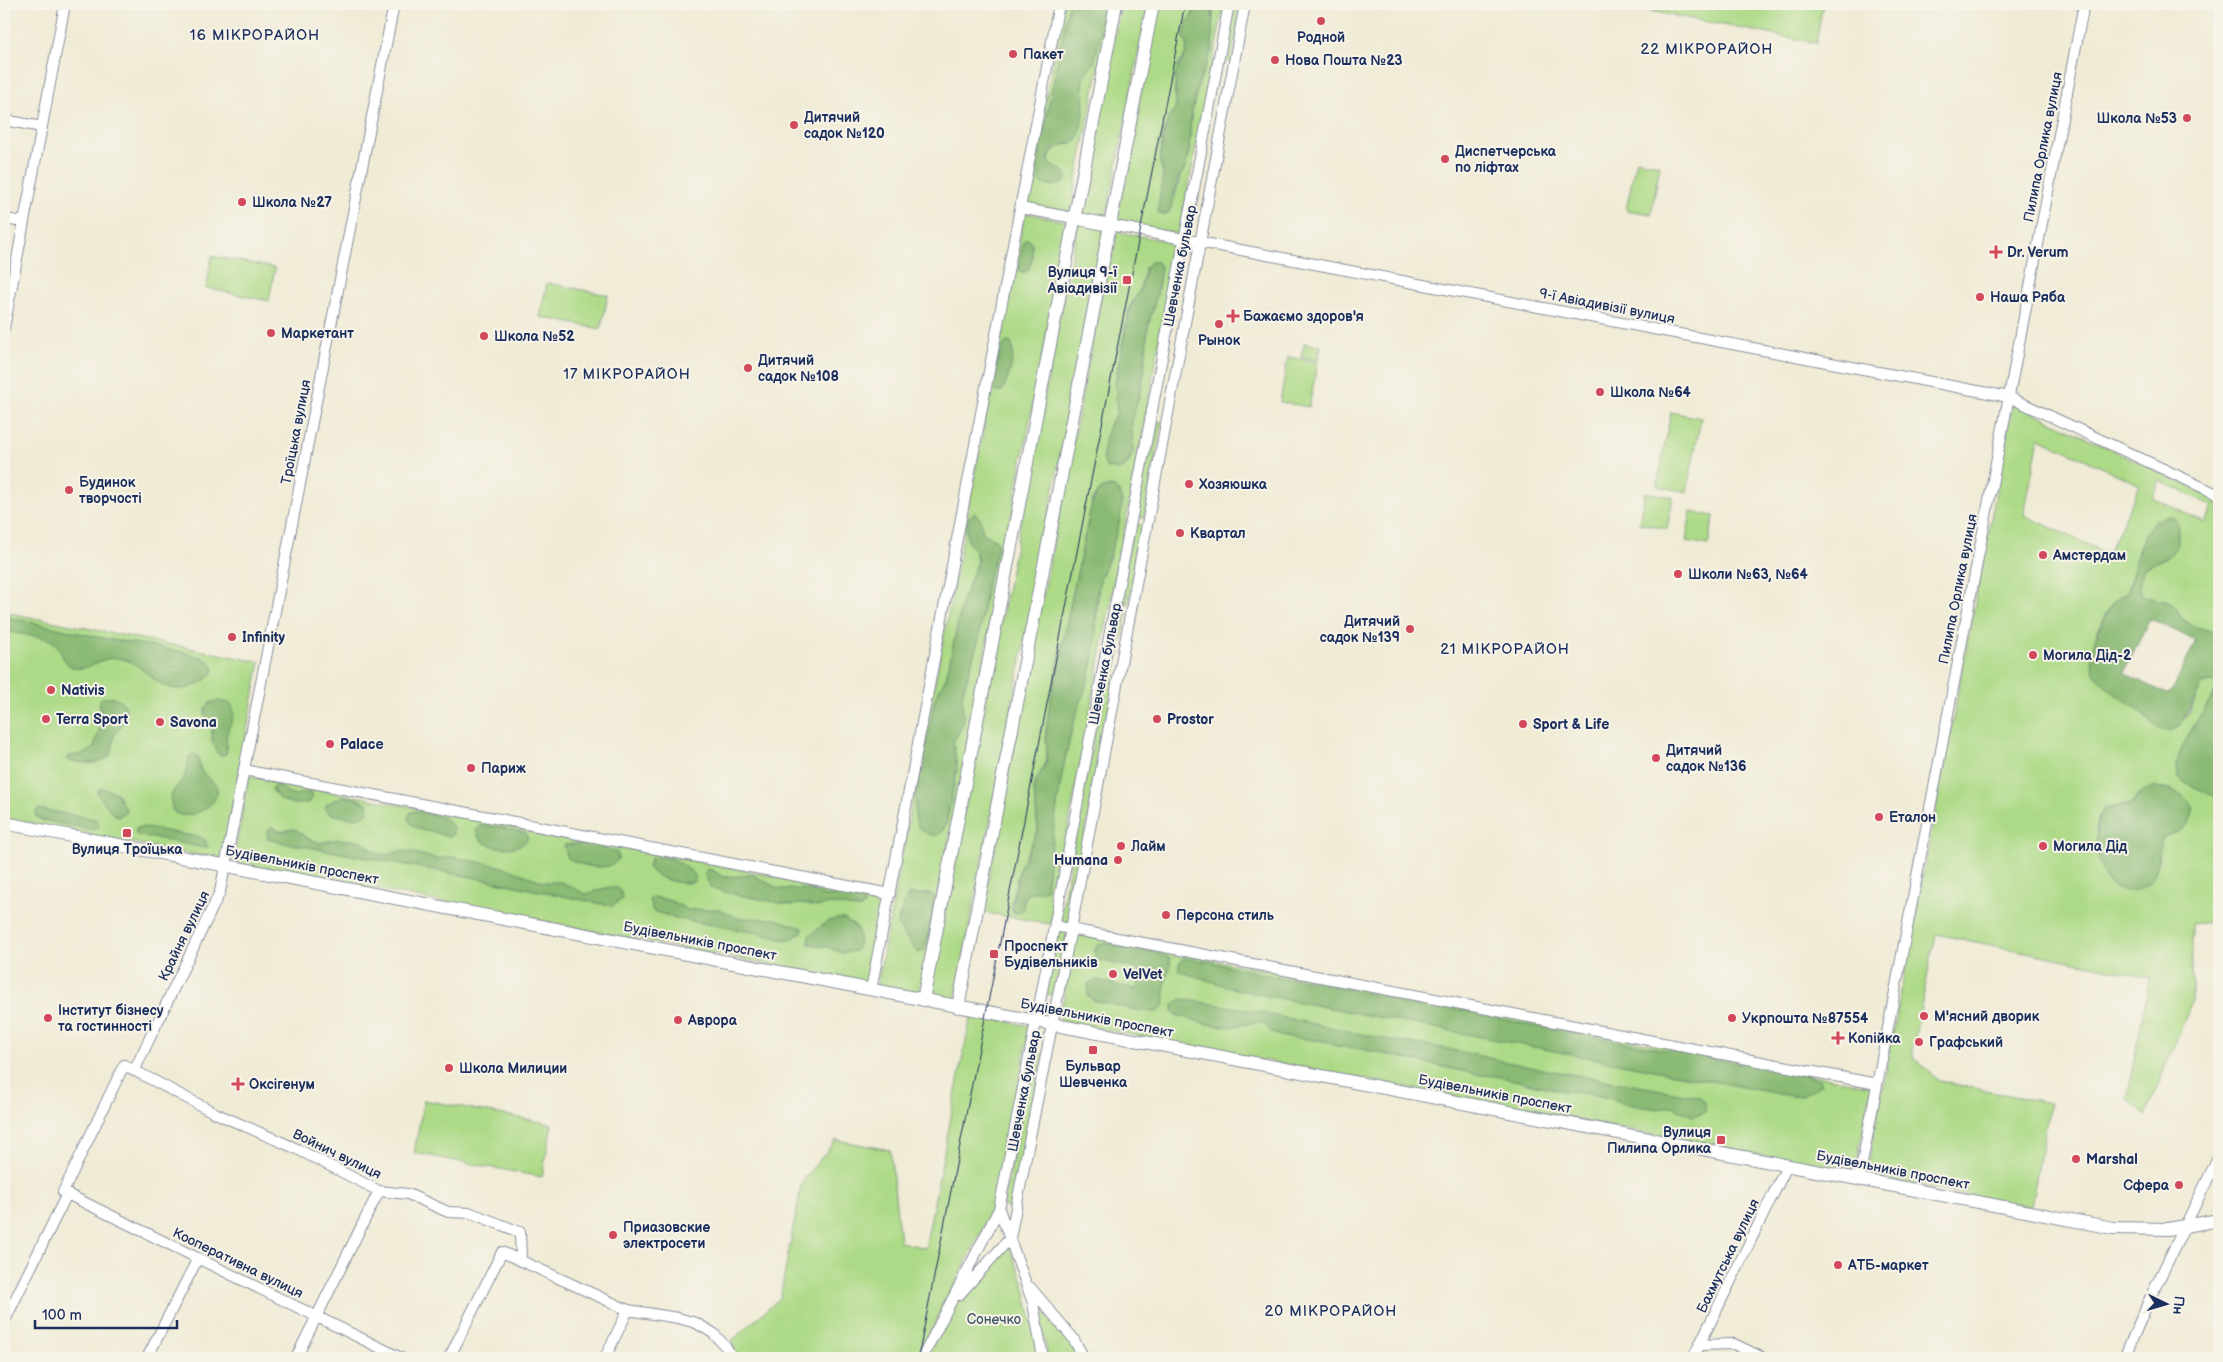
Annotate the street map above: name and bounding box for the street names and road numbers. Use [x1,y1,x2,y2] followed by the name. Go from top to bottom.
[2020,70,2066,224] street label: Пилипа Орлика вулиця
[1160,204,1200,328] street label: Шевченка бульвар
[1538,285,1676,328] street label: 9-ї Авіадивізії вулиця
[277,378,315,486] street label: Троїцька вулиця
[1935,512,1981,666] street label: Пилипа Орлика вулиця
[1085,602,1125,726] street label: Шевченка бульвар
[224,842,381,888] street label: Будівельників проспект
[155,888,213,984] street label: Крайня вулиця
[622,918,779,964] street label: Будівельників проспект
[1019,995,1176,1041] street label: Будівельників проспект
[1004,1029,1044,1153] street label: Шевченка бульвар
[1417,1071,1574,1117] street label: Будівельників проспект
[290,1125,384,1183] street label: Войнич вулиця
[1815,1147,1972,1193] street label: Будівельників проспект
[1693,1196,1763,1316] street label: Бахмутська вулиця
[170,1224,306,1302] street label: Кооперативна вулиця

